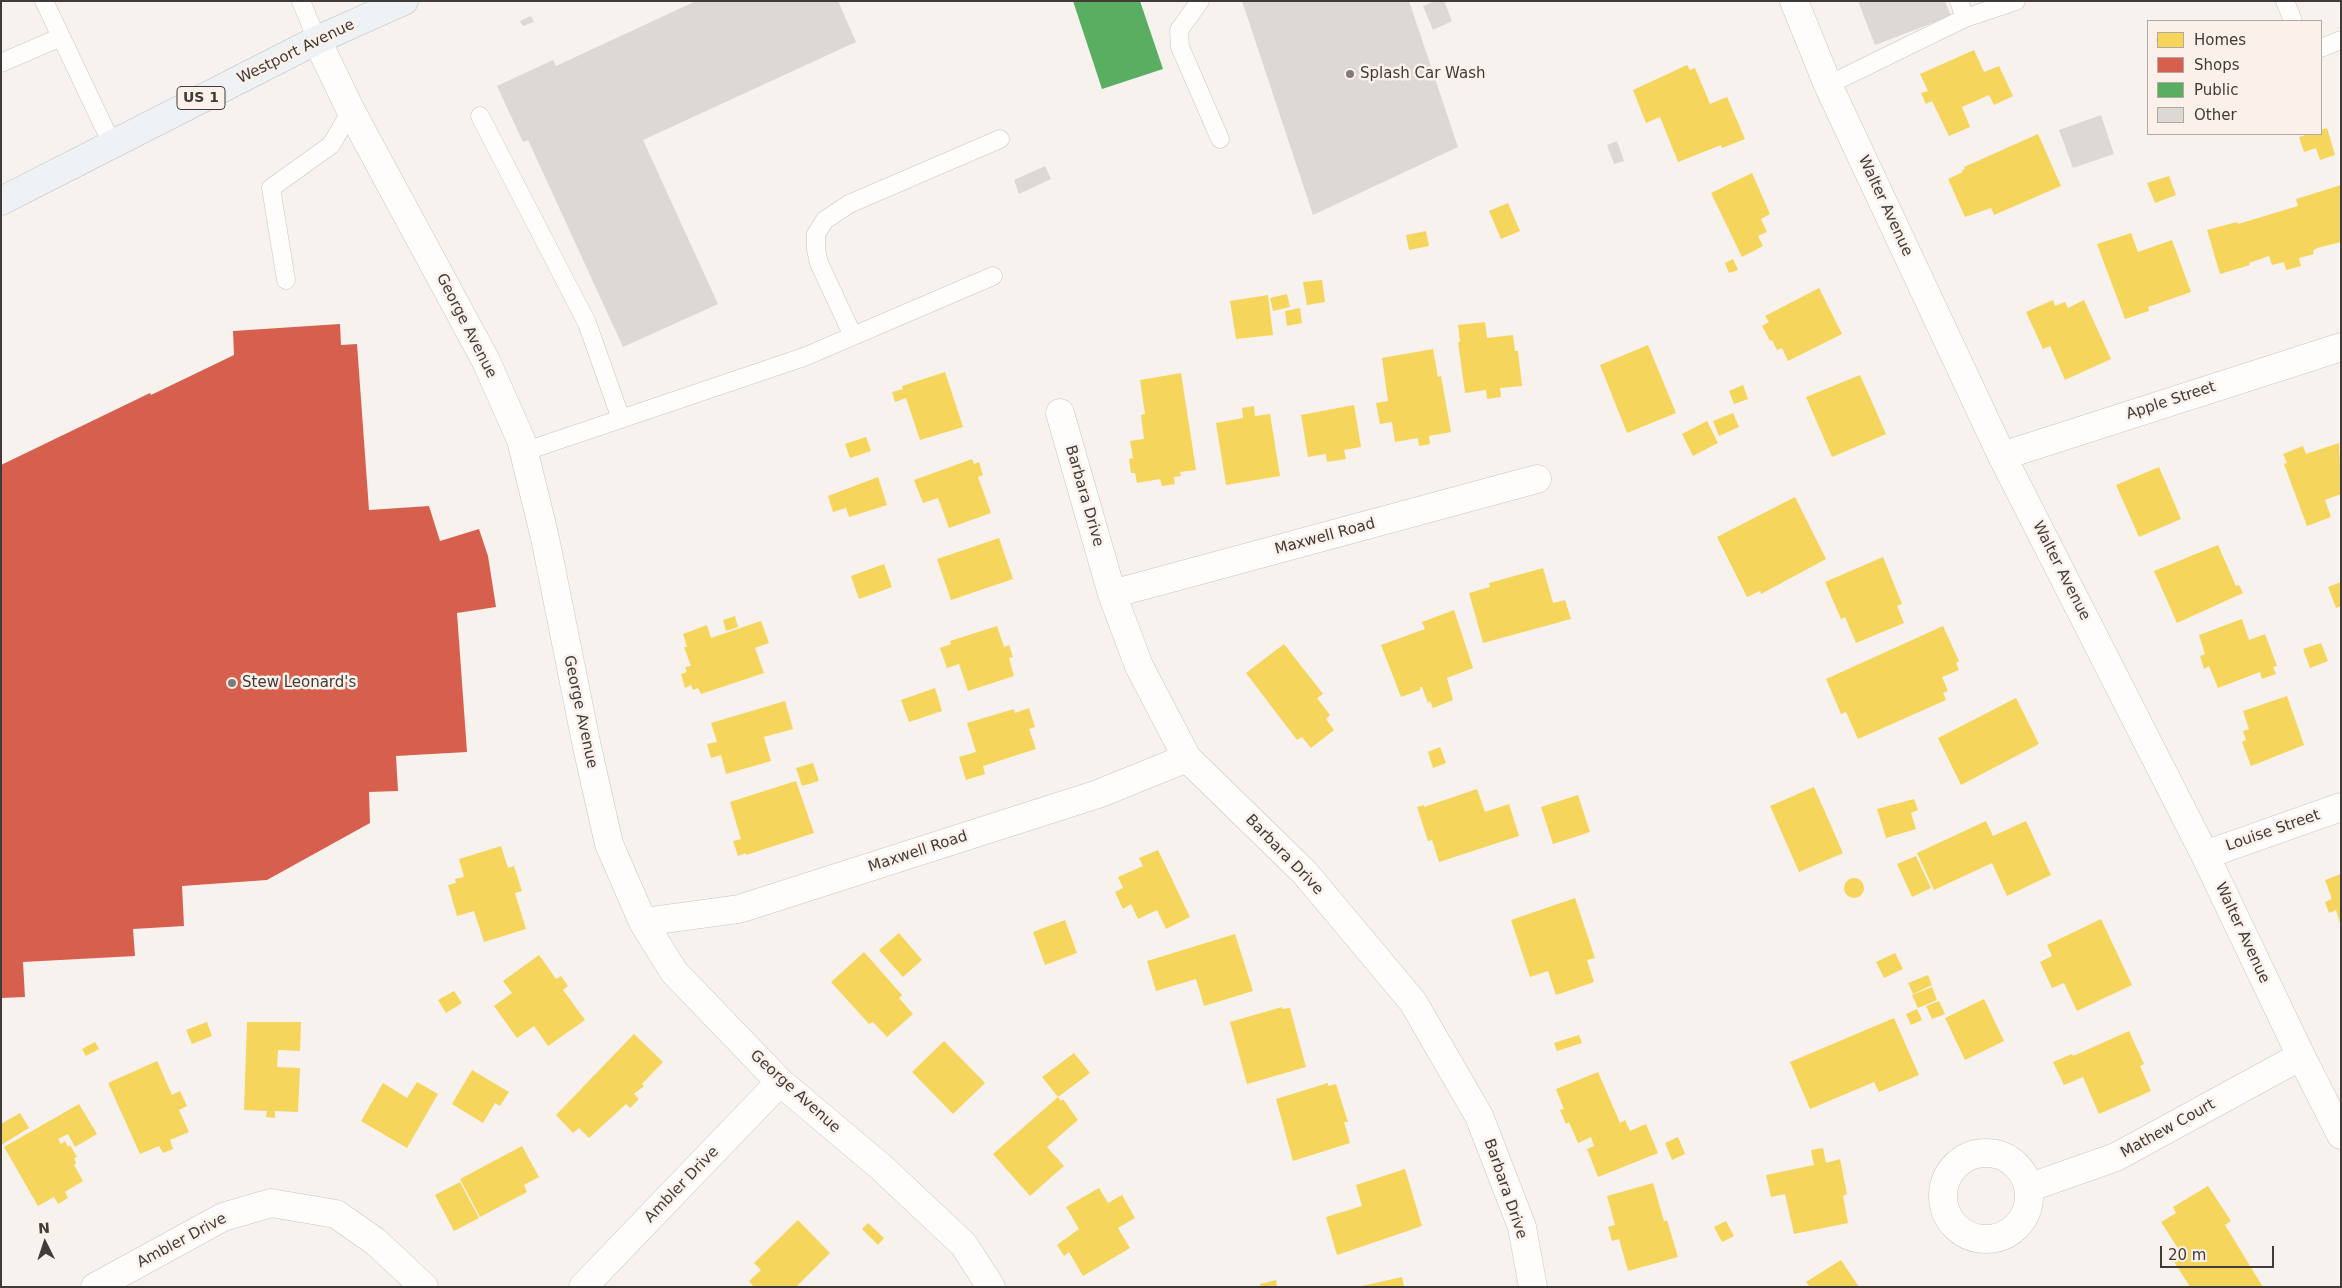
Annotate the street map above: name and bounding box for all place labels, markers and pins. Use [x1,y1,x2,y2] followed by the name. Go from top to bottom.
[1360,65,1485,83] place label: Splash Car Wash
[1344,68,1356,80] marker: Splash Car Wash
[242,674,356,692] place label: Stew Leonard's
[226,677,238,689] marker: Stew Leonard's

